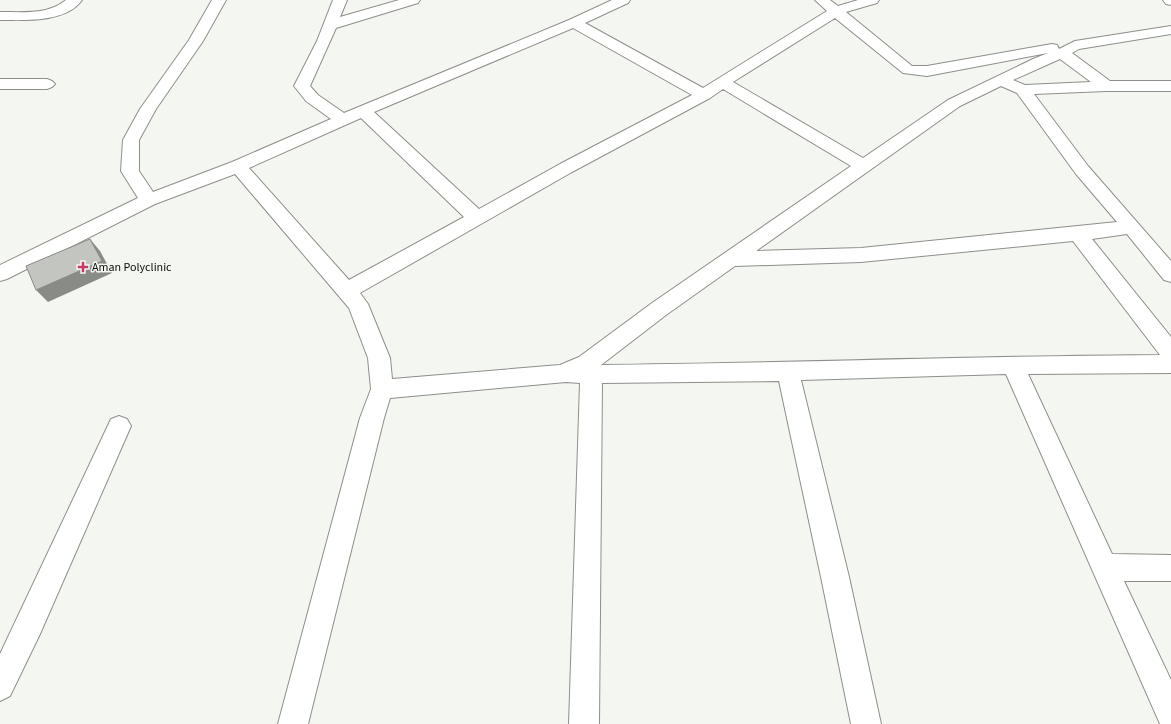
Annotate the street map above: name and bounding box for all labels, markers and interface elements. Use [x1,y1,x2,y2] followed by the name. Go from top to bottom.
[92,259,172,276] place label: Aman Polyclinic
[77,261,89,273] marker: Aman Polyclinic

